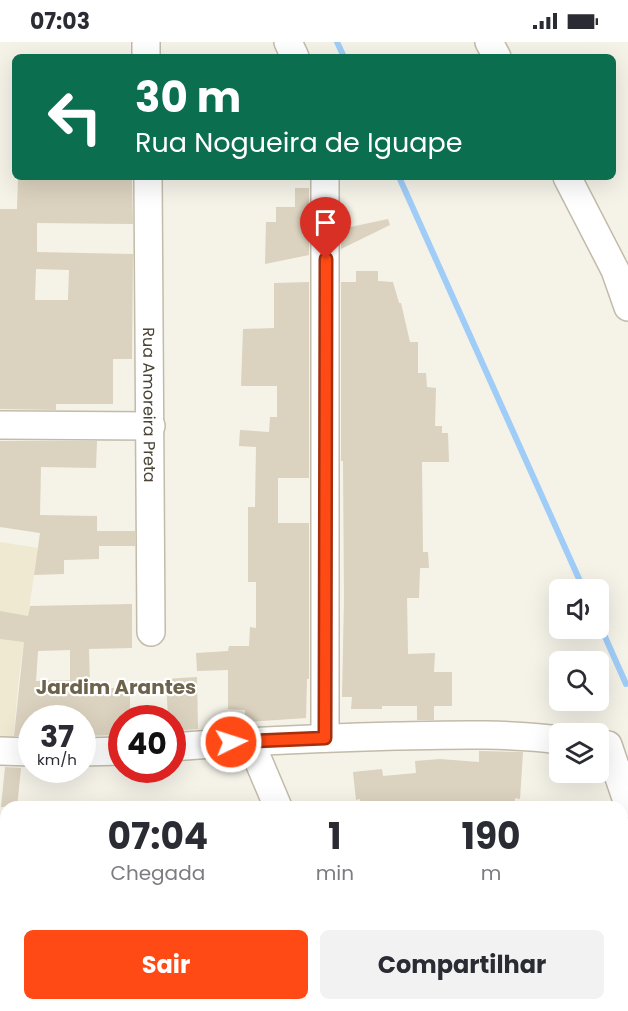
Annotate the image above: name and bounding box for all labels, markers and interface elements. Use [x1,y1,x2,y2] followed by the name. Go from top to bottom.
[30,6,90,37] text: 07:03
[135,68,241,127] text: 30 m
[36,78,114,156] icon: left
[135,124,462,161] text: Rua Nogueira de Iguape
[300,197,351,259] pin
[309,206,342,239] icon: arrive
[137,327,162,483] street label: Rua Amoreira Preta
[549,579,609,783] map controls
[549,579,609,639] button: sound
[549,651,609,711] button: search
[36,673,196,701] district label: Jardim Arantes
[108,705,186,783] speed limit sign: 40
[199,710,263,774] position arrow
[40,715,74,758] text: 37
[549,723,609,783] button: layers
[37,749,77,770] text: km/h
[107,811,208,862] text: 07:04
[328,811,342,862] text: 1
[461,811,521,862] text: 190
[110,859,205,887] text: Chegada
[316,859,354,887] text: min
[481,859,501,887] text: m
[24,930,308,999] button: Sair
[320,930,604,999] button: Compartilhar

